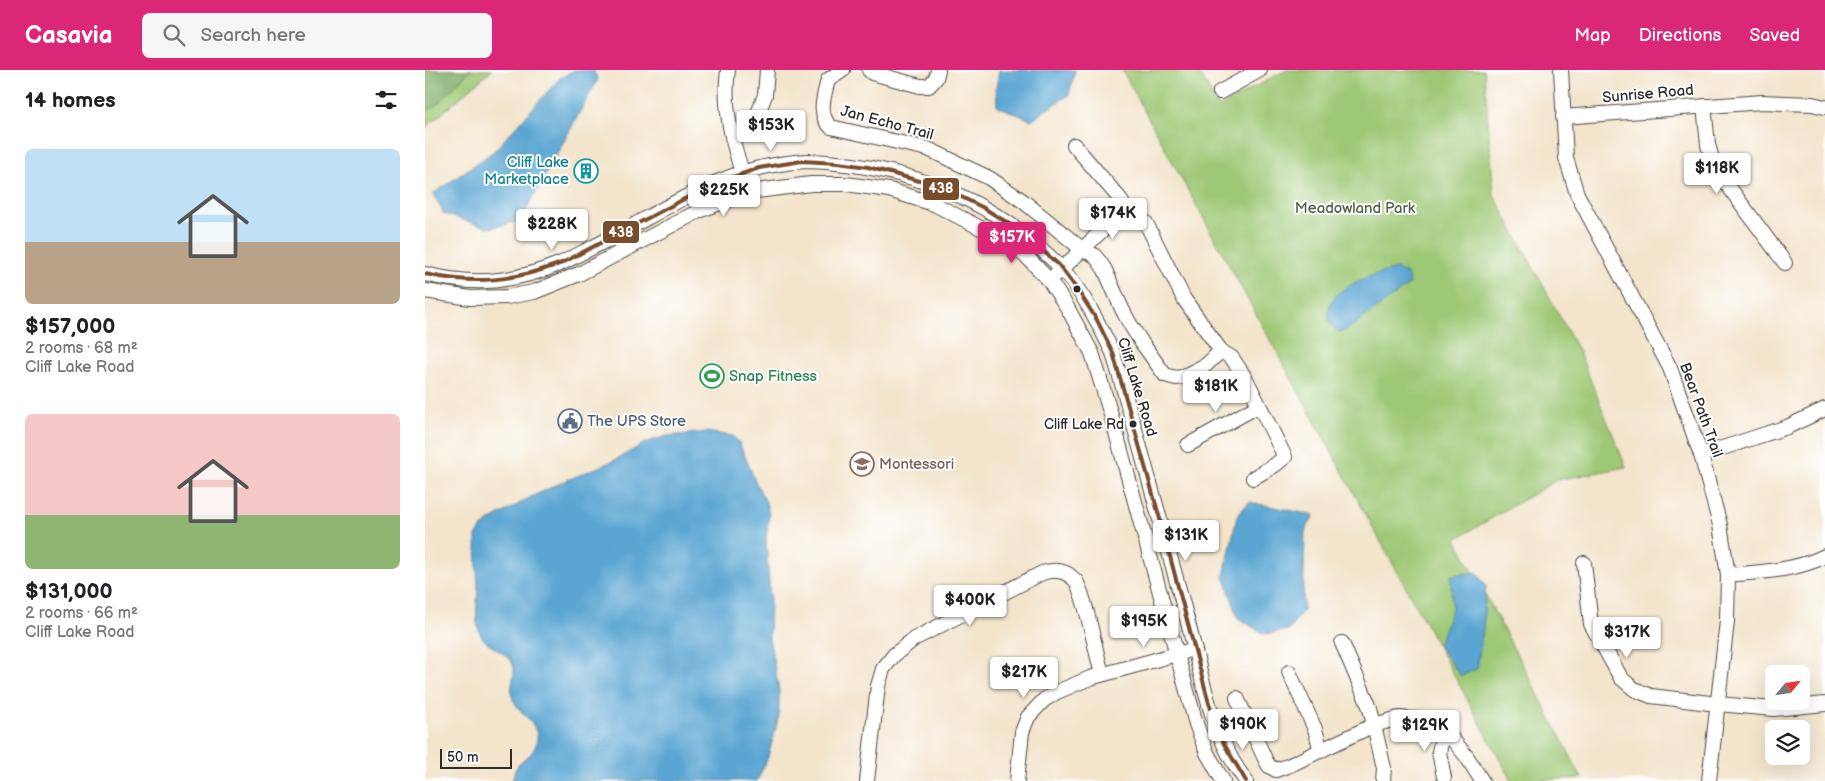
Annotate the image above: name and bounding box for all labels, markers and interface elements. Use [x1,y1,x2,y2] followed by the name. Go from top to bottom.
[142,13,492,58] search box
[25,21,112,50] text: Casavia
[160,21,188,49] icon: search
[200,24,306,47] text: Search here
[1575,25,1611,46] text: Map
[1639,25,1721,46] text: Directions
[1749,25,1800,46] text: Saved
[1602,81,1694,107] street label: Sunrise Road
[372,86,400,114] icon: filters
[25,88,116,113] text: 14 homes
[838,101,936,145] street label: Jan Echo Trail
[736,109,806,152] pin: $153K
[748,116,794,135] text: $153K
[1682,152,1752,195] pin: $118K
[484,153,569,189] place label: Cliff Lake Marketplace
[573,158,599,184] building icon: Cliff Lake Marketplace
[1695,159,1739,178] text: $118K
[689,174,759,217] pin: $225K
[922,177,960,201] line badge: 438
[929,180,953,197] text: 438
[168,181,258,271] icon: home
[699,181,749,200] text: $225K
[1078,198,1148,240] pin: $174K
[1295,199,1416,218] park label: Meadowland Park
[1090,204,1136,223] text: $174K
[517,208,587,251] pin: $228K
[527,215,577,234] text: $228K
[602,220,640,244] line badge: 438
[977,222,1047,264] pin: $157K
[609,224,633,241] text: 438
[989,228,1035,247] text: $157K
[1072,284,1082,294] unlabelled marker
[25,314,115,339] text: $157,000
[1113,335,1161,439] street label: Cliff Lake Road
[25,339,138,358] text: 2 rooms · 68 m²
[25,358,135,377] text: Cliff Lake Road
[1675,360,1727,460] street label: Bear Path Trail
[699,363,725,389] sports icon: Snap Fitness
[729,367,818,386] place label: Snap Fitness
[1181,370,1251,413] pin: $181K
[1194,377,1238,396] text: $181K
[557,408,583,434] public building icon: The UPS Store
[587,412,686,431] place label: The UPS Store
[1044,416,1124,433] place label: Cliff Lake Rd
[1128,419,1138,429] marker: Cliff Lake Rd
[168,446,258,536] icon: home
[849,451,875,477] school or university icon: Montessori
[879,455,954,474] place label: Montessori
[1151,520,1221,562] pin: $131K
[1164,526,1208,545] text: $131K
[25,579,113,604] text: $131,000
[935,584,1005,627] pin: $400K
[945,591,995,610] text: $400K
[25,604,138,623] text: 2 rooms · 66 m²
[1109,606,1179,648] pin: $195K
[1121,612,1167,631] text: $195K
[1592,616,1662,659] pin: $317K
[25,623,135,642] text: Cliff Lake Road
[1604,623,1650,642] text: $317K
[989,656,1059,699] pin: $217K
[1001,663,1047,682] text: $217K
[1765,665,1810,710] north arrow
[1765,665,1810,765] map controls
[1208,708,1278,751] pin: $190K
[1390,710,1460,752] pin: $129K
[1219,715,1267,734] text: $190K
[1401,716,1449,735] text: $129K
[1765,720,1810,765] button: layers
[440,746,513,769] scale bar
[447,749,479,766] text: 50 m

